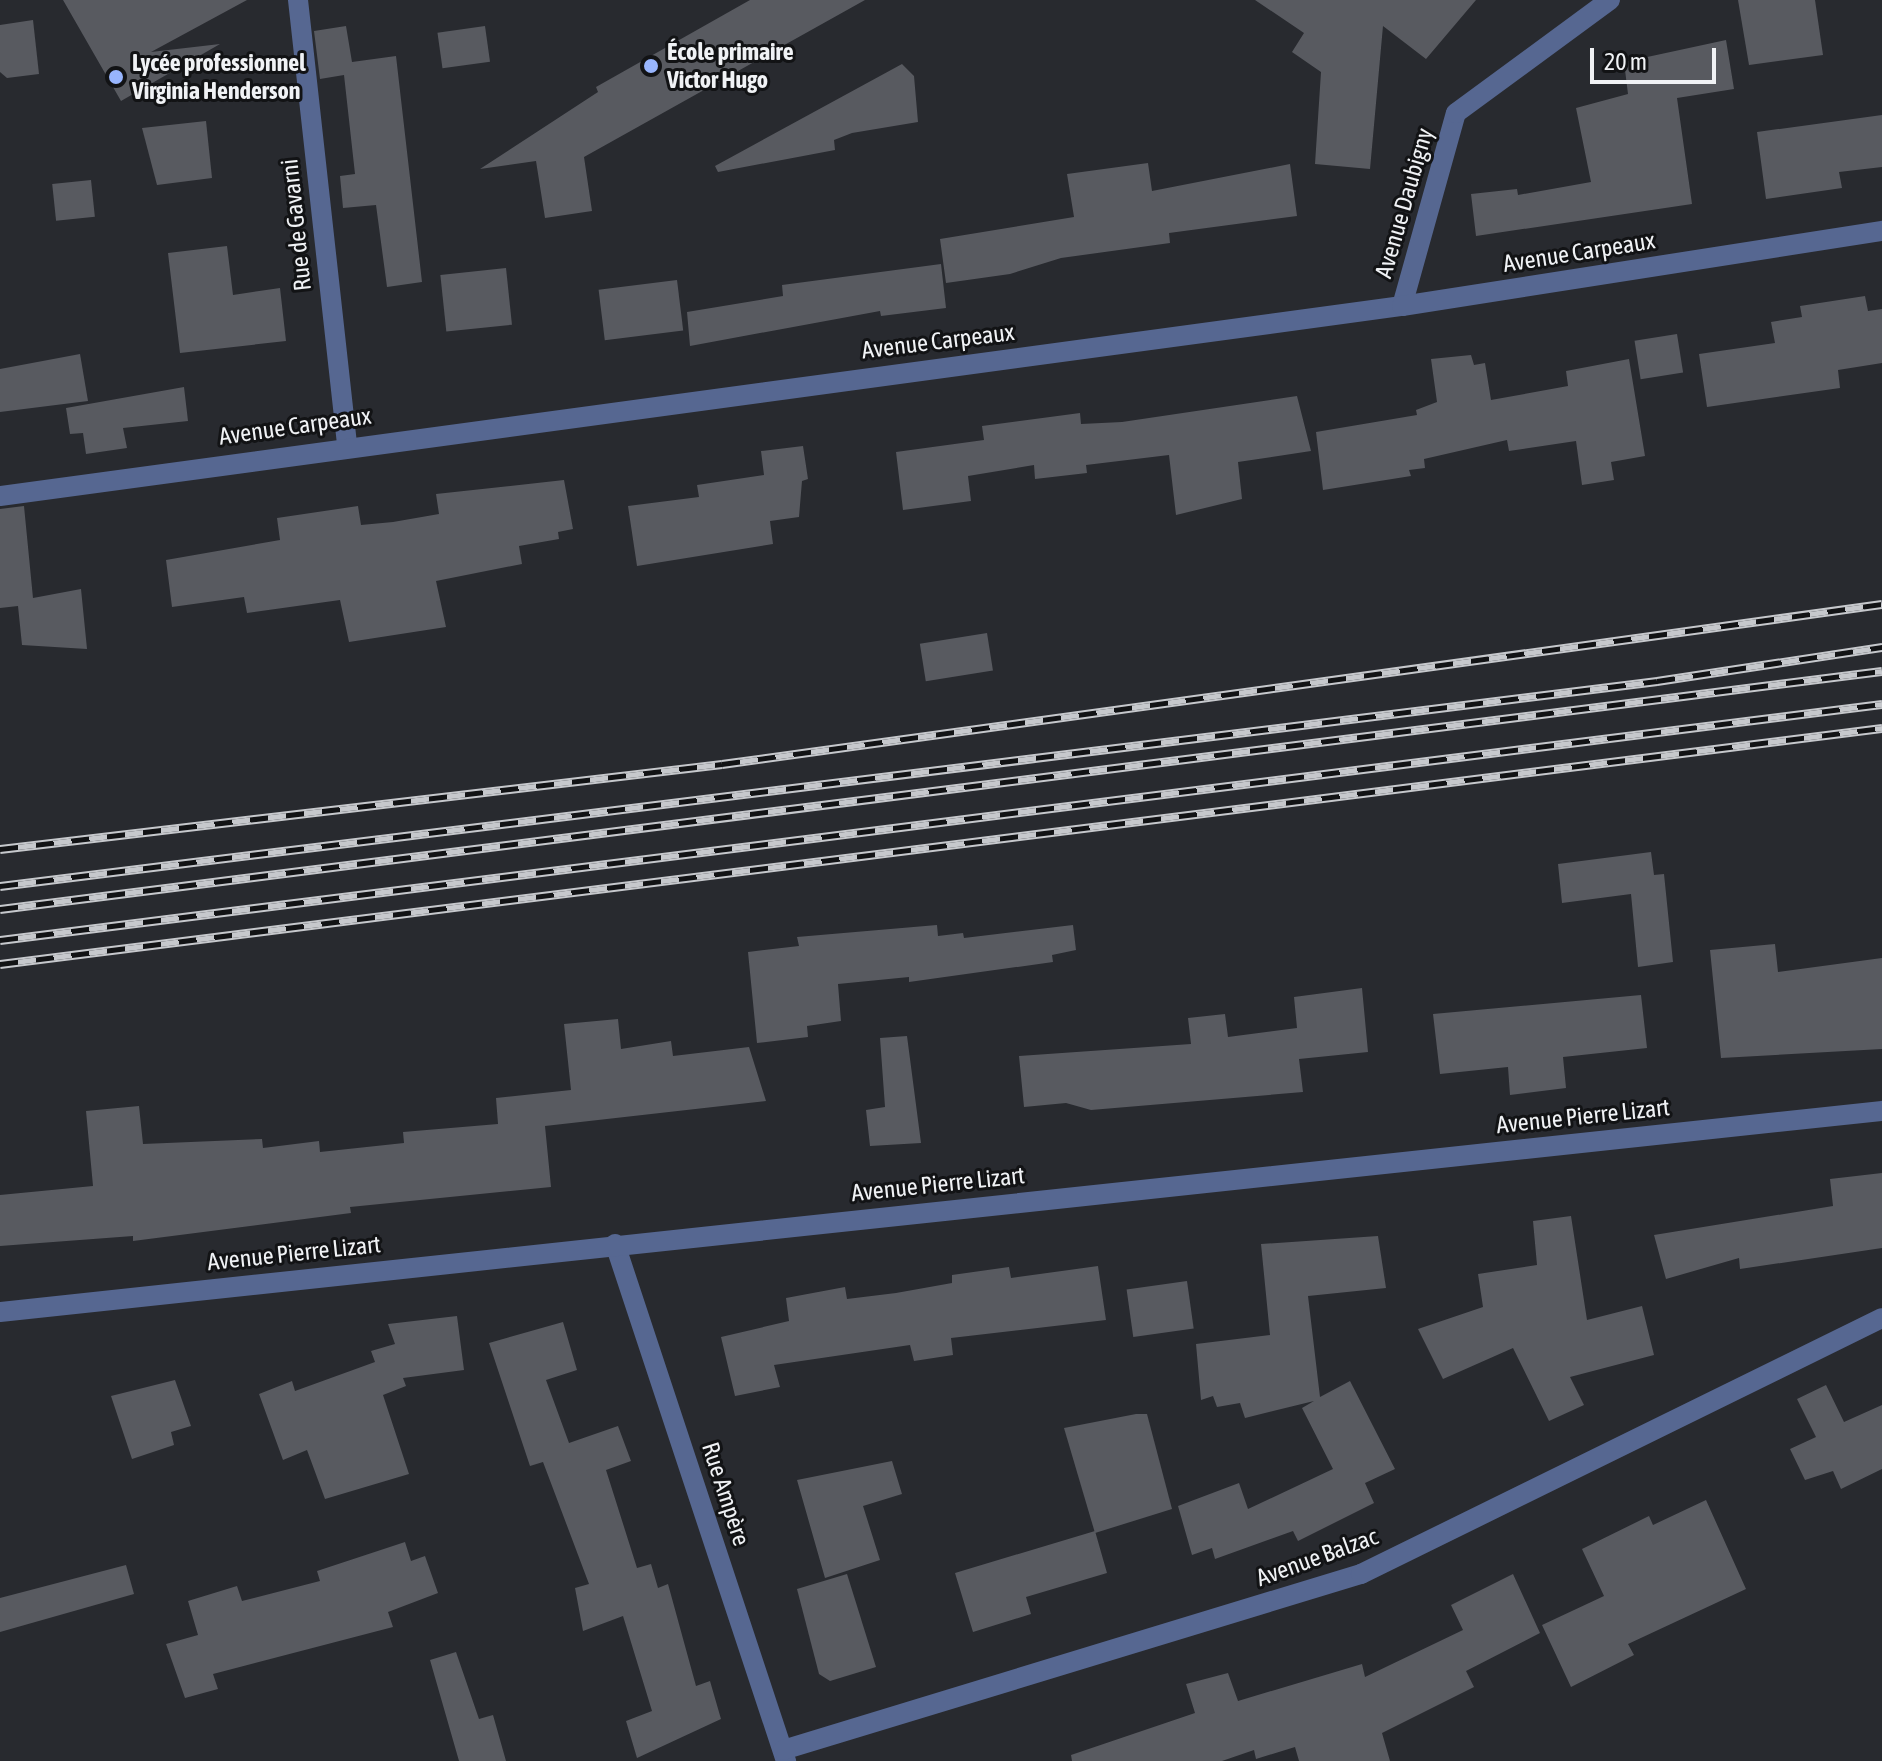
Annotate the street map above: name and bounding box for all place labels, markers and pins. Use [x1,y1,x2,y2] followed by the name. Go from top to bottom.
[667,38,794,94] place label: École primaire Victor Hugo
[132,49,306,105] place label: Lycée professionnel Virginia Henderson
[642,57,660,75] marker: École primaire Victor Hugo
[107,68,125,86] marker: Lycée professionnel Virginia Henderson

